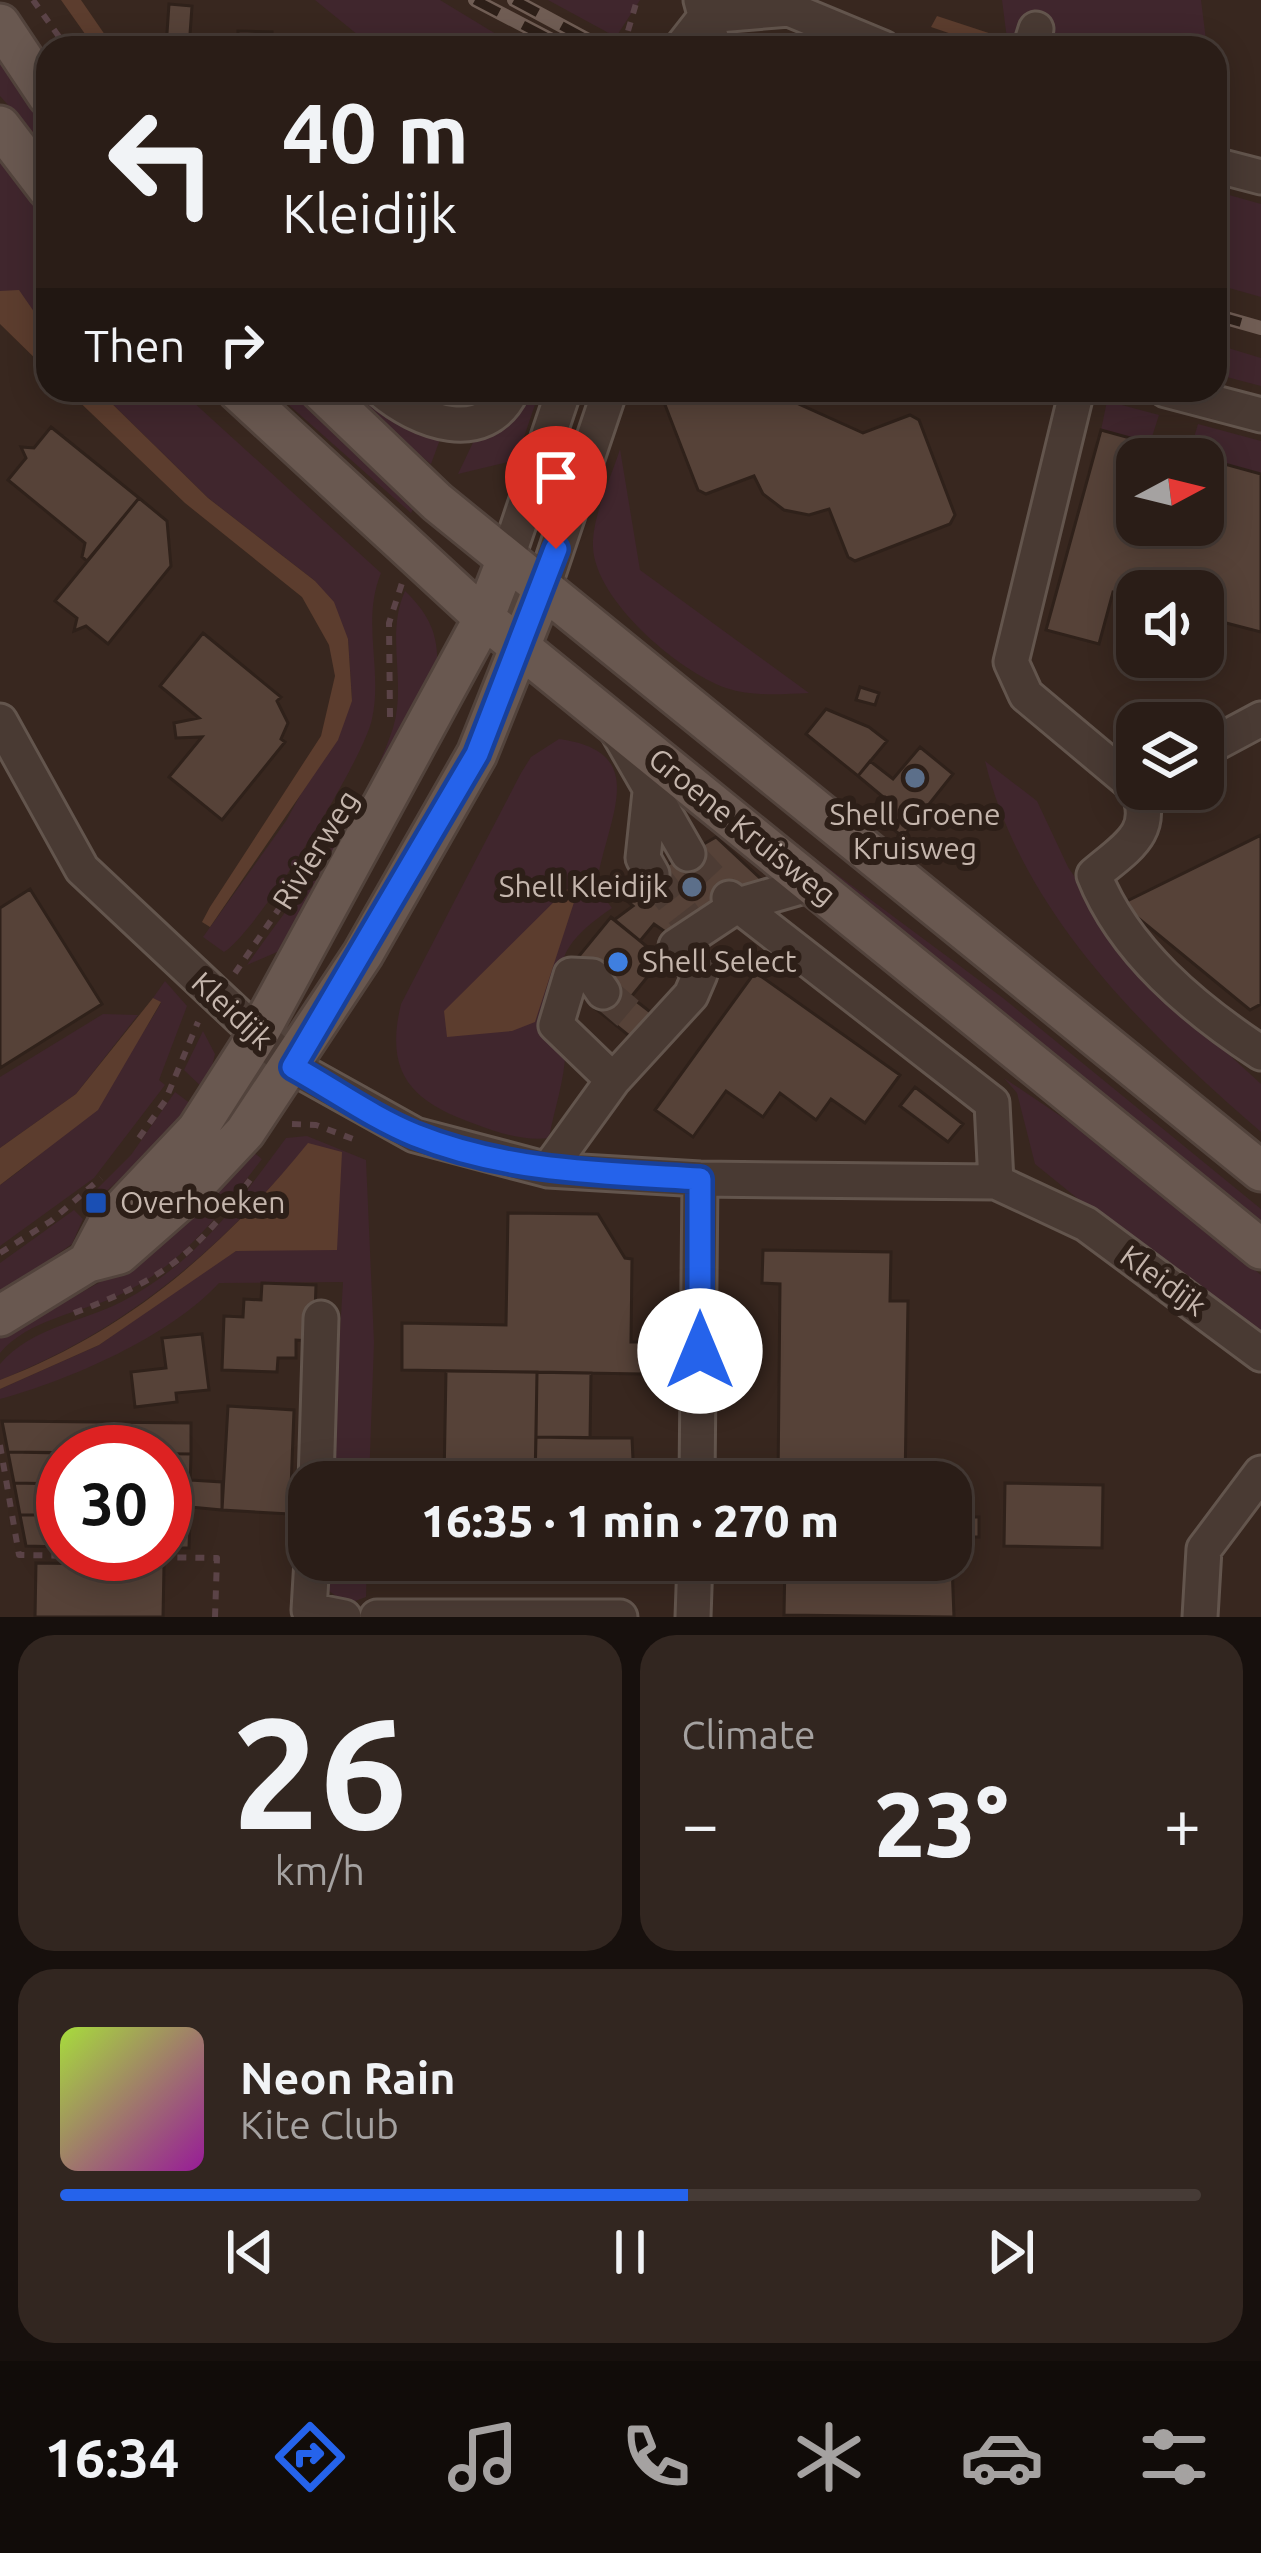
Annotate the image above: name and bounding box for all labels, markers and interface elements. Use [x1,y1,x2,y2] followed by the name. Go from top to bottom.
[84,84,240,240] icon: left
[282,85,469,179] text: 40 m
[282,183,457,243] text: Kleidijk
[209,312,275,378] icon: right
[84,320,185,371] text: Then
[505,426,607,549] pin
[1116,438,1224,546] north arrow
[1116,438,1224,810] map controls
[523,444,589,510] icon: arrive
[1116,570,1224,678] button: sound
[1116,702,1224,810] button: layers
[643,741,843,912] street label: Groene Kruisweg
[902,765,928,791] marker: Shell Groene Kruisweg
[265,784,365,915] street label: Rivierweg
[829,797,1001,865] place label: Shell Groene Kruisweg
[499,869,668,903] place label: Shell Kleidijk
[679,874,705,900] marker: Shell Kleidijk
[642,944,797,978] place label: Shell Select
[605,949,631,975] marker: Shell Select
[186,965,280,1056] street label: Kleidijk
[120,1185,285,1219] place label: Overhoeken
[83,1190,109,1216] marker: Overhoeken
[1114,1238,1213,1323] street label: Kleidijk
[637,1288,763,1414] position arrow
[36,1425,192,1581] speed limit sign: 30
[421,1495,839,1546] text: 16:35 · 1 min · 270 m
[232,1684,408,1858] text: 26
[682,1713,816,1756] text: Climate
[874,1773,1008,1874] text: 23°
[682,1786,719,1860] text: −
[1164,1786,1201,1860] text: +
[275,1849,365,1892] text: km/h
[240,2052,455,2103] text: Neon Rain
[240,2103,399,2146] text: Kite Club
[217,2219,283,2285] icon: previous
[597,2219,663,2285] icon: pause
[978,2219,1044,2285] icon: next
[268,2415,352,2499] icon: directions
[441,2415,525,2499] icon: music
[614,2415,698,2499] icon: phone
[787,2415,871,2499] icon: climate
[960,2415,1044,2499] icon: car
[1132,2415,1216,2499] icon: filters
[44,2427,180,2487] text: 16:34

